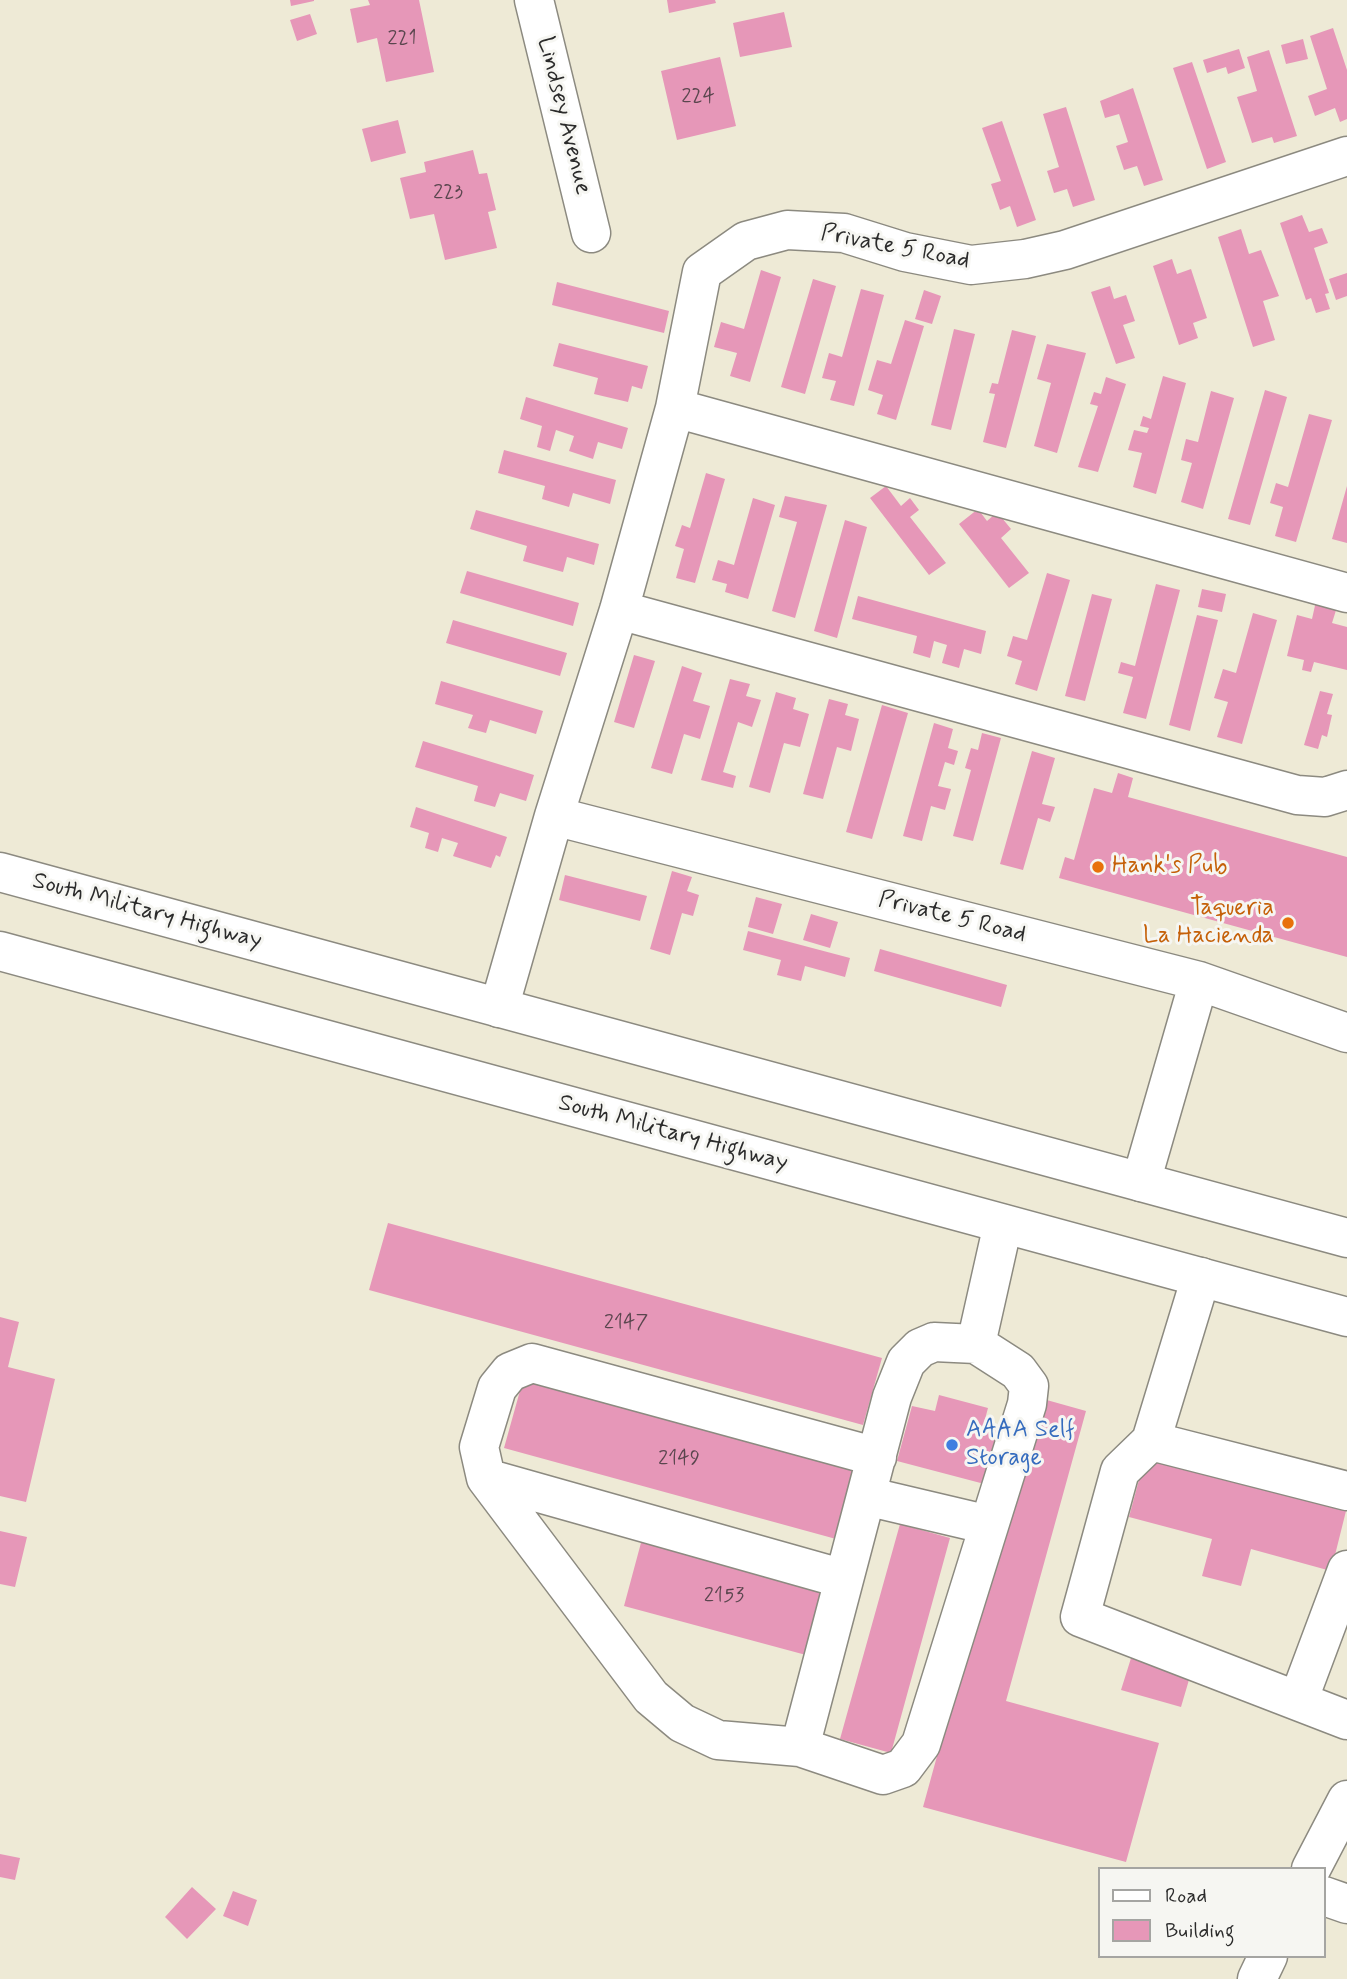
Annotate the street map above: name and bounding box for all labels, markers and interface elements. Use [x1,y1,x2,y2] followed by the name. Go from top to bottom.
[387,27,417,53] house number: 221
[529,34,597,198] street label: Lindsey Avenue
[681,85,715,111] house number: 224
[433,181,463,207] house number: 223
[818,219,972,277] street label: Private 5 Road
[1112,853,1228,881] place label: Hank's Pub
[1090,859,1106,875] marker: Hank's Pub
[29,868,265,956] street label: South Military Highway
[875,886,1029,950] street label: Private 5 Road
[1143,895,1274,951] place label: Taqueria La Hacienda
[1280,915,1296,931] marker: Taqueria La Hacienda
[555,1090,791,1178] street label: South Military Highway
[604,1311,648,1337] house number: 2147
[966,1417,1075,1473] place label: AAAA Self Storage
[944,1437,960,1453] marker: AAAA Self Storage
[658,1447,700,1473] house number: 2149
[704,1584,744,1610] house number: 2153
[1098,1867,1326,1958] legend
[1165,1882,1207,1910] text: Road
[1165,1917,1235,1945] text: Building

